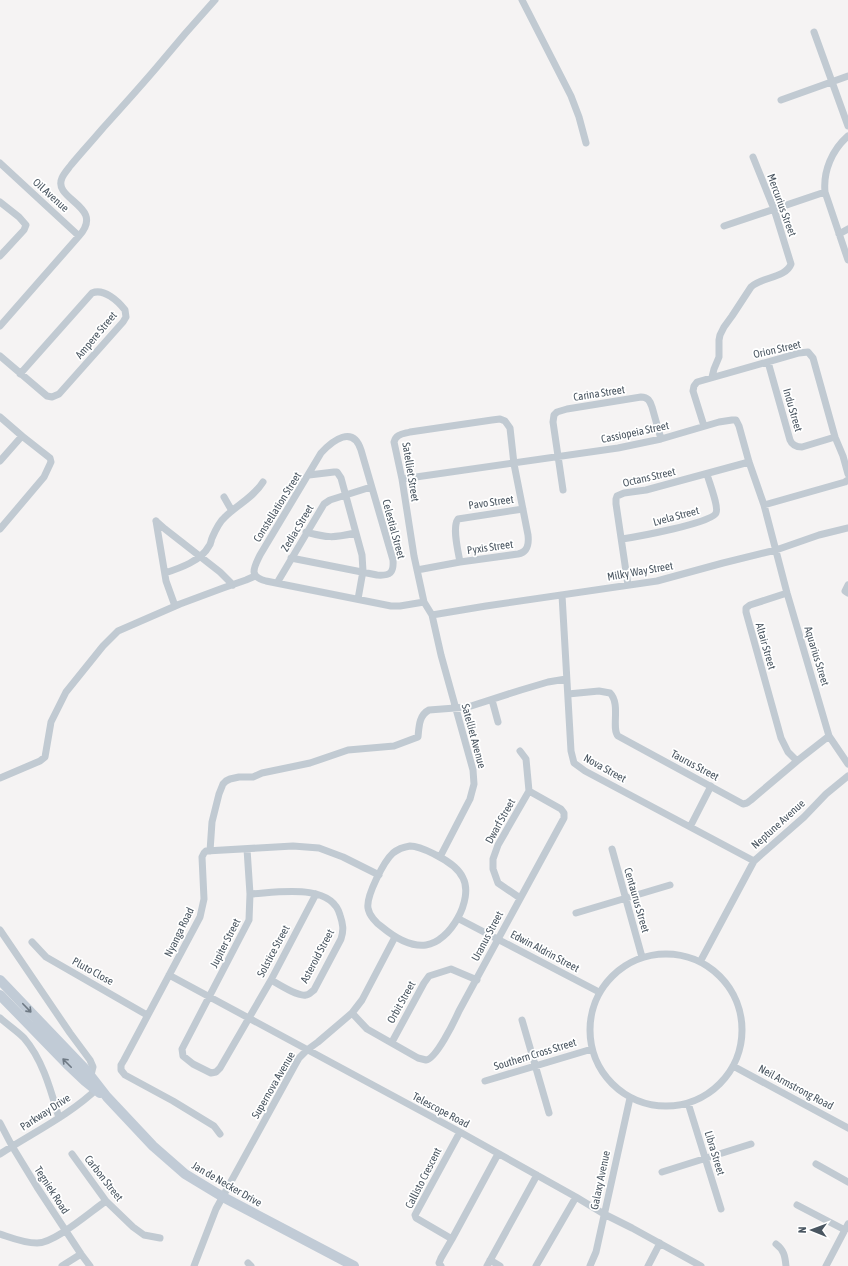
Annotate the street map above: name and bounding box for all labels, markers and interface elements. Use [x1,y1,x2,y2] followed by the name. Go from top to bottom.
[765,172,799,238] street label: Mercurius Street
[31,176,71,214] street label: Oil Avenue
[73,309,119,361] street label: Ampere Street
[752,338,802,360] street label: Orion Street
[572,383,626,403] street label: Carina Street
[781,387,805,433] street label: Indu Street
[600,419,670,445] street label: Cassiopeia Street
[400,441,422,503] street label: Satelliet Street
[622,465,676,489] street label: Octans Street
[251,470,303,544] street label: Constellation Street
[468,493,514,511] street label: Pavo Street
[380,498,408,560] street label: Celestial Street
[278,502,316,554] street label: Zediac Street
[652,504,700,528] street label: Lvela Street
[466,538,514,556] street label: Pyxis Street
[606,559,674,583] street label: Milky Way Street
[754,621,778,671] street label: Altair Street
[802,625,832,687] street label: Aquarius Street
[460,702,488,770] street label: Satelliet Avenue
[669,747,721,783] street label: Taurus Street
[582,751,628,785] street label: Nova Street
[483,796,517,846] street label: Dwarf Street
[749,797,807,851] street label: Neptune Avenue
[622,866,652,934] street label: Centaurus Street
[162,905,196,959] street label: Nyanga Road
[469,909,505,963] street label: Uranus Street
[208,916,242,970] street label: Jupiter Street
[254,923,292,979] street label: Solstice Street
[298,927,336,985] street label: Asteroid Street
[509,928,581,974] street label: Edwin Aldrin Street
[70,955,116,987] street label: Pluto Close
[385,979,417,1025] street label: Orbit Street
[22,1003,32,1013] one-way arrow
[492,1036,578,1072] street label: Southern Cross Street
[249,1049,297,1121] street label: Supernova Avenue
[62,1058,72,1068] one-way arrow
[757,1062,835,1112] street label: Neil Armstrong Road
[410,1090,472,1130] street label: Telescope Road
[18,1091,72,1133] street label: Parkway Drive
[703,1129,727,1177] street label: Libra Street
[403,1146,443,1210] street label: Callisto Crescent
[588,1149,612,1211] street label: Galaxy Avenue
[82,1153,126,1203] street label: Carbon Street
[190,1159,264,1209] street label: Jan de Necker Drive
[32,1164,72,1216] street label: Tegniek Road
[792,1210,832,1250] north arrow
[796,1226,808,1233] text: N

